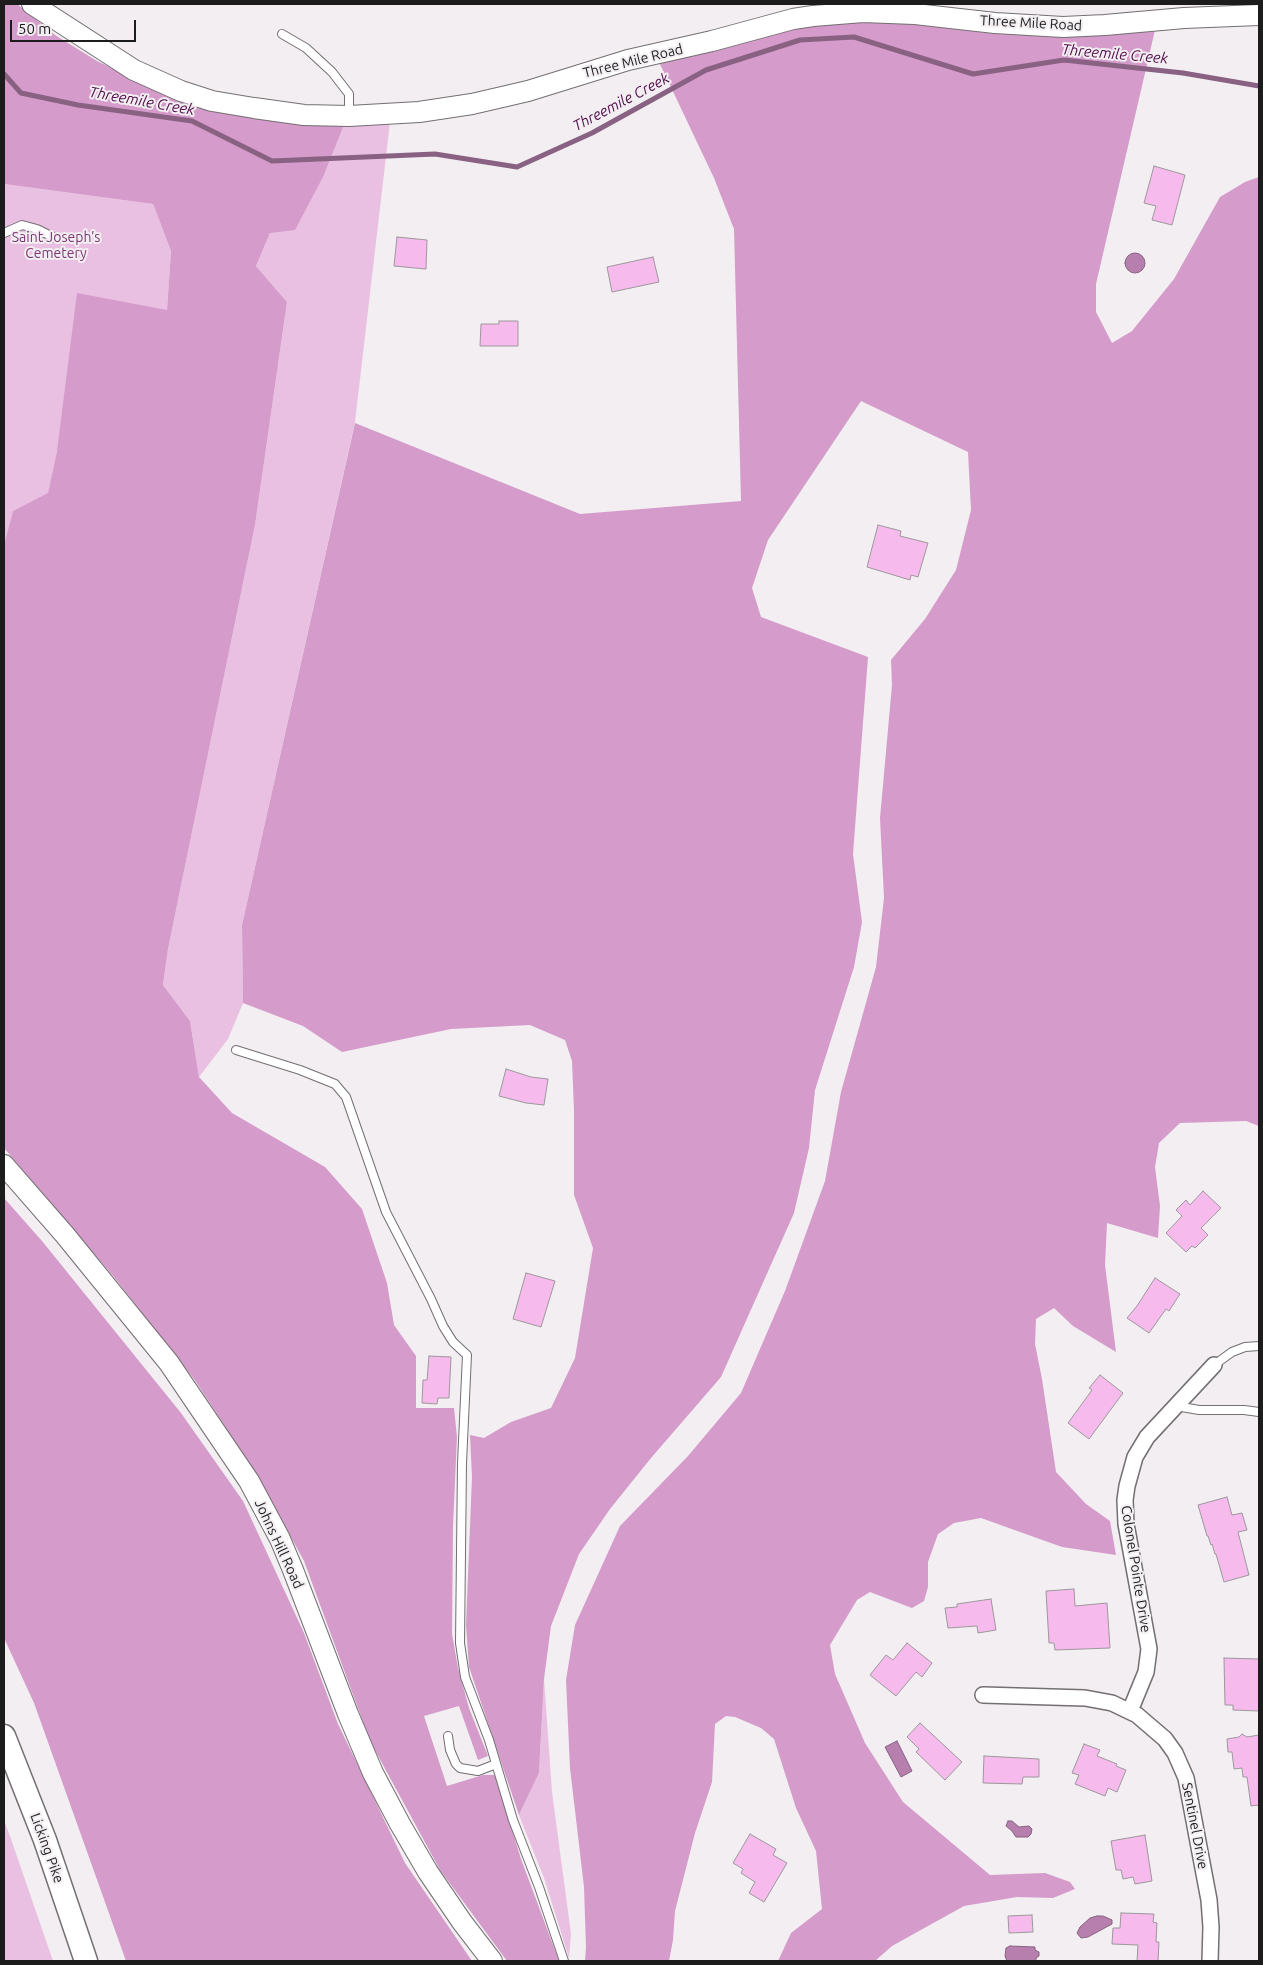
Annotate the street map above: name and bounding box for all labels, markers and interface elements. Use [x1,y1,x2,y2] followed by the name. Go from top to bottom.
[12,10,139,42] scale bar
[980,12,1082,34] street label: Three Mile Road
[18,20,51,37] text: 50 m
[581,40,685,82] street label: Three Mile Road
[1061,40,1169,68] water label: Threemile Creek
[570,69,672,135] water label: Threemile Creek
[88,83,196,119] water label: Threemile Creek
[12,229,100,262] park label: Saint Joseph’s Cemetery
[251,1497,307,1591] street label: Johns Hill Road
[1118,1504,1154,1634] street label: Colonel Pointe Drive
[1178,1781,1212,1871] street label: Sentinel Drive
[27,1811,67,1885] street label: Licking Pike

